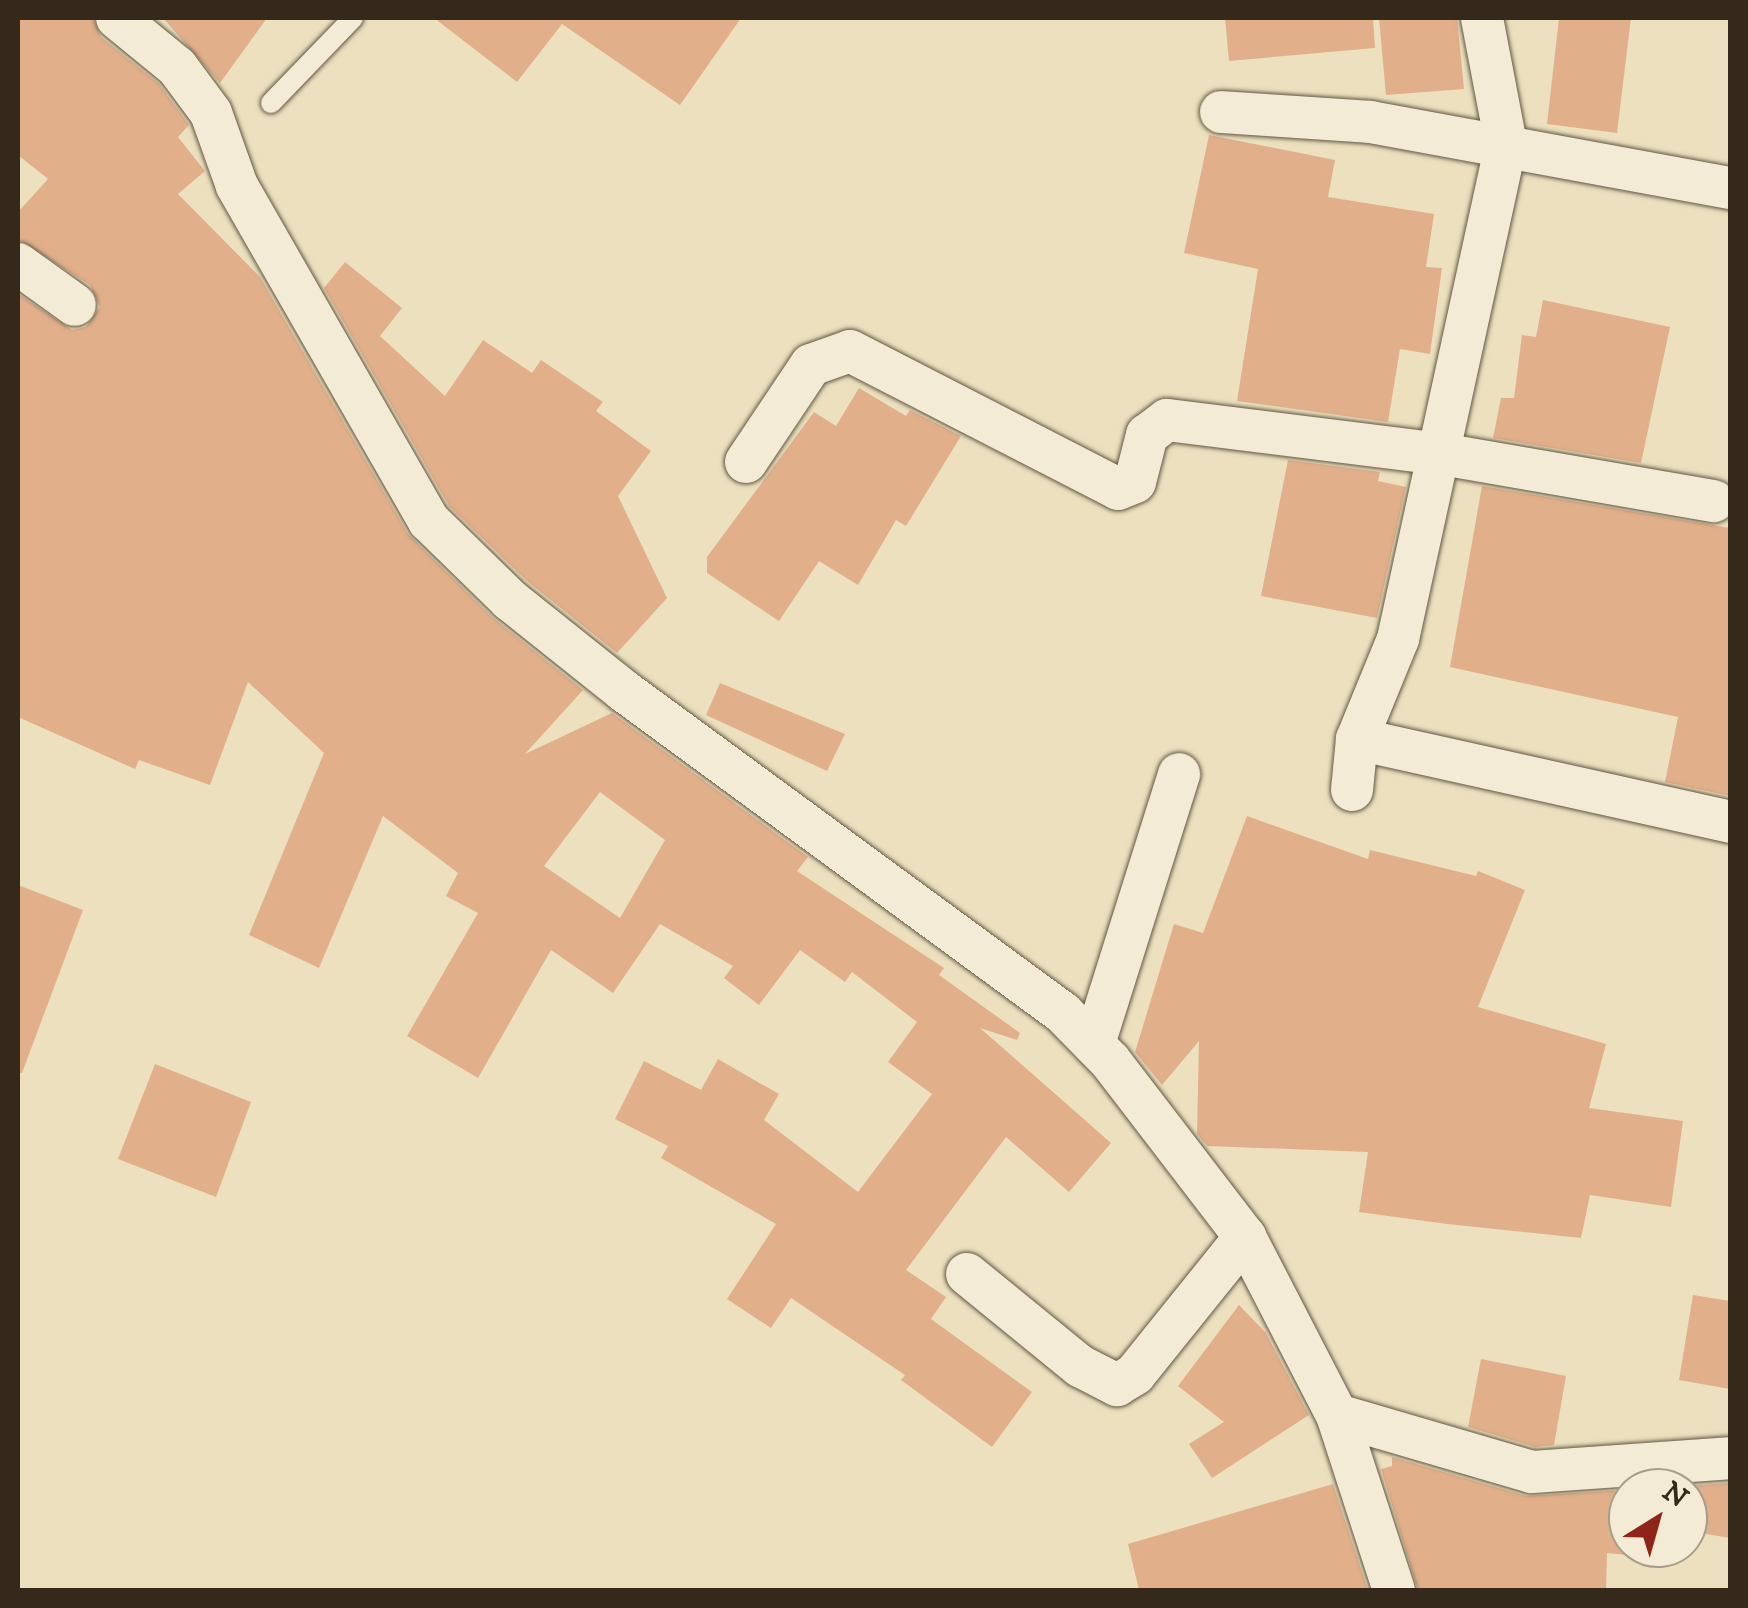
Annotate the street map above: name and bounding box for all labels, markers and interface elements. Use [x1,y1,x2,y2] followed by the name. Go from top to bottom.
[1608,1468,1708,1568] north arrow
[1655,1474,1695,1516] text: N

